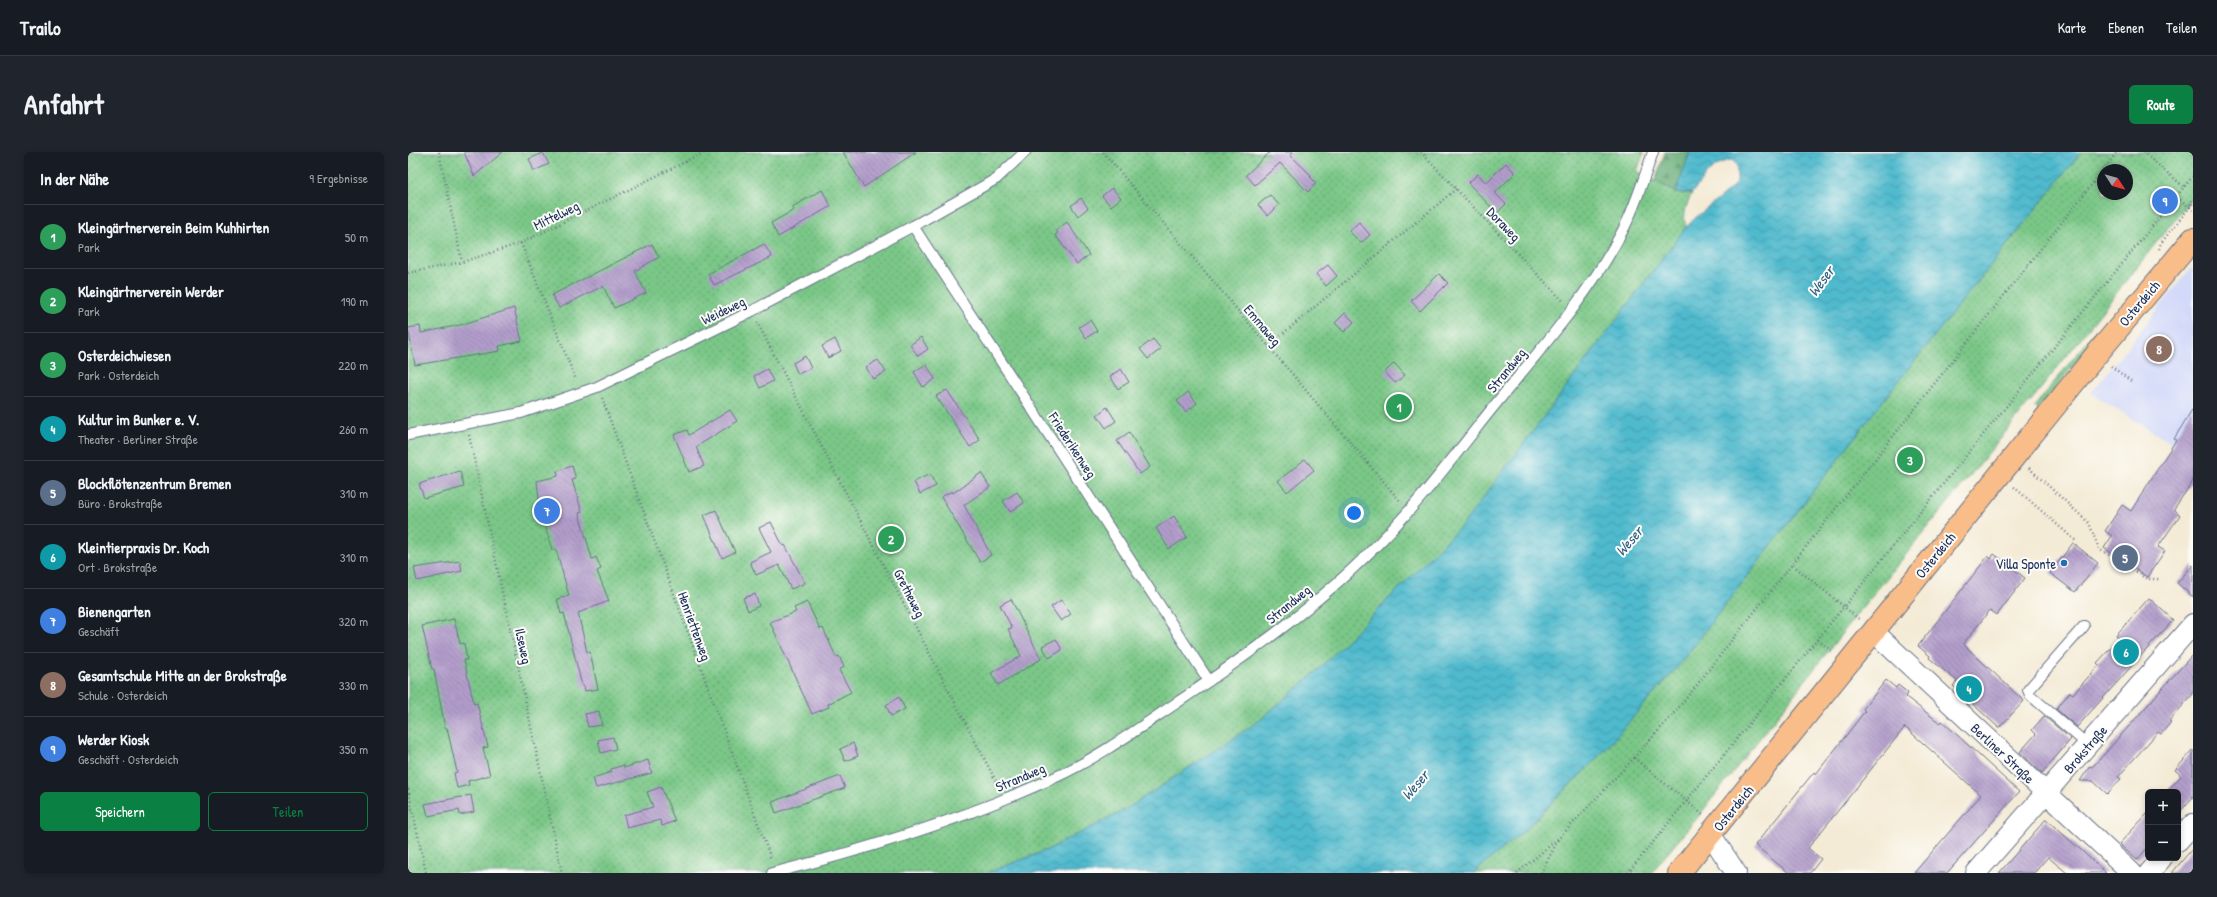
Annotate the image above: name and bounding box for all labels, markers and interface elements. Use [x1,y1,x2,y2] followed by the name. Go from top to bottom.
[20,15,61,41] text: Trailo
[2058,18,2086,37] text: Karte
[2108,18,2144,37] text: Ebenen
[2166,18,2197,37] text: Teilen
[24,85,104,123] text: Anfahrt
[2129,85,2193,124] button: Route
[2097,164,2133,200] north arrow
[40,167,109,190] text: In der Nähe
[309,169,368,187] text: 9 Ergebnisse
[2152,186,2178,216] pin: 9
[530,196,582,235] street label: Mittelweg
[1482,202,1525,246] street label: Doraweg
[78,217,269,238] text: Kleingärtnerverein Beim Kuhhirten
[51,228,55,246] text: 1
[345,228,368,246] text: 50 m
[78,238,100,256] text: Park
[1803,260,1840,300] water label: Weser
[2114,276,2164,330] street label: Osterdeich
[78,281,224,302] text: Kleingärtnerverein Werder
[698,291,749,330] street label: Weideweg
[50,292,56,310] text: 2
[341,292,368,310] text: 190 m
[1239,300,1286,351] street label: Emmaweg
[78,302,100,320] text: Park
[2146,334,2172,364] pin: 8
[1482,344,1531,397] street label: Strandweg
[78,345,171,366] text: Osterdeichwiesen
[50,356,56,374] text: 3
[338,356,368,374] text: 220 m
[78,366,159,384] text: Park · Osterdeich
[1386,392,1412,422] pin: 1
[1043,408,1101,482] street label: Friederikenweg
[78,409,199,430] text: Kultur im Bunker e. V.
[51,420,55,438] text: 4
[339,420,368,438] text: 260 m
[78,430,198,448] text: Theater · Berliner Straße
[1897,445,1923,475] pin: 3
[78,473,231,494] text: Blockflötenzentrum Bremen
[50,484,56,502] text: 5
[340,484,368,502] text: 310 m
[78,494,162,512] text: Büro · Brokstraße
[534,496,560,526] pin: 7
[1344,503,1364,523] your location
[1610,520,1649,560] water label: Weser
[878,524,904,554] pin: 2
[1910,528,1960,582] street label: Osterdeich
[78,537,209,558] text: Kleintierpraxis Dr. Koch
[2112,543,2138,573] pin: 5
[50,548,56,566] text: 6
[340,548,368,566] text: 310 m
[1995,554,2056,574] place label: Villa Sponte
[78,558,157,576] text: Ort · Brokstraße
[2059,558,2069,568] marker: Villa Sponte
[889,565,930,621] street label: Gretheweg
[1262,580,1315,629] street label: Strandweg
[673,589,716,664] street label: Henriettenweg
[78,601,151,622] text: Bienengarten
[50,612,56,630] text: 7
[338,612,368,630] text: 320 m
[78,622,119,640] text: Geschäft
[510,626,537,666] street label: Ilseweg
[2113,637,2139,667] pin: 6
[78,665,287,686] text: Gesamtschule Mitte an der Brokstraße
[1956,674,1982,704] pin: 4
[50,676,56,694] text: 8
[339,676,368,694] text: 330 m
[78,686,167,704] text: Schule · Osterdeich
[1966,719,2039,788] street label: Berliner Straße
[2059,721,2112,778] street label: Brokstraße
[78,729,149,750] text: Werder Kiosk
[51,740,55,758] text: 9
[339,740,368,758] text: 350 m
[78,750,178,768] text: Geschäft · Osterdeich
[992,758,1048,797] street label: Strandweg
[1396,764,1435,804] water label: Weser
[1708,781,1758,835] street label: Osterdeich
[2145,789,2181,861] map controls
[2145,789,2181,825] button: +
[40,792,200,831] button: Speichern
[208,792,368,831] button: Teilen
[2145,825,2181,861] button: −

